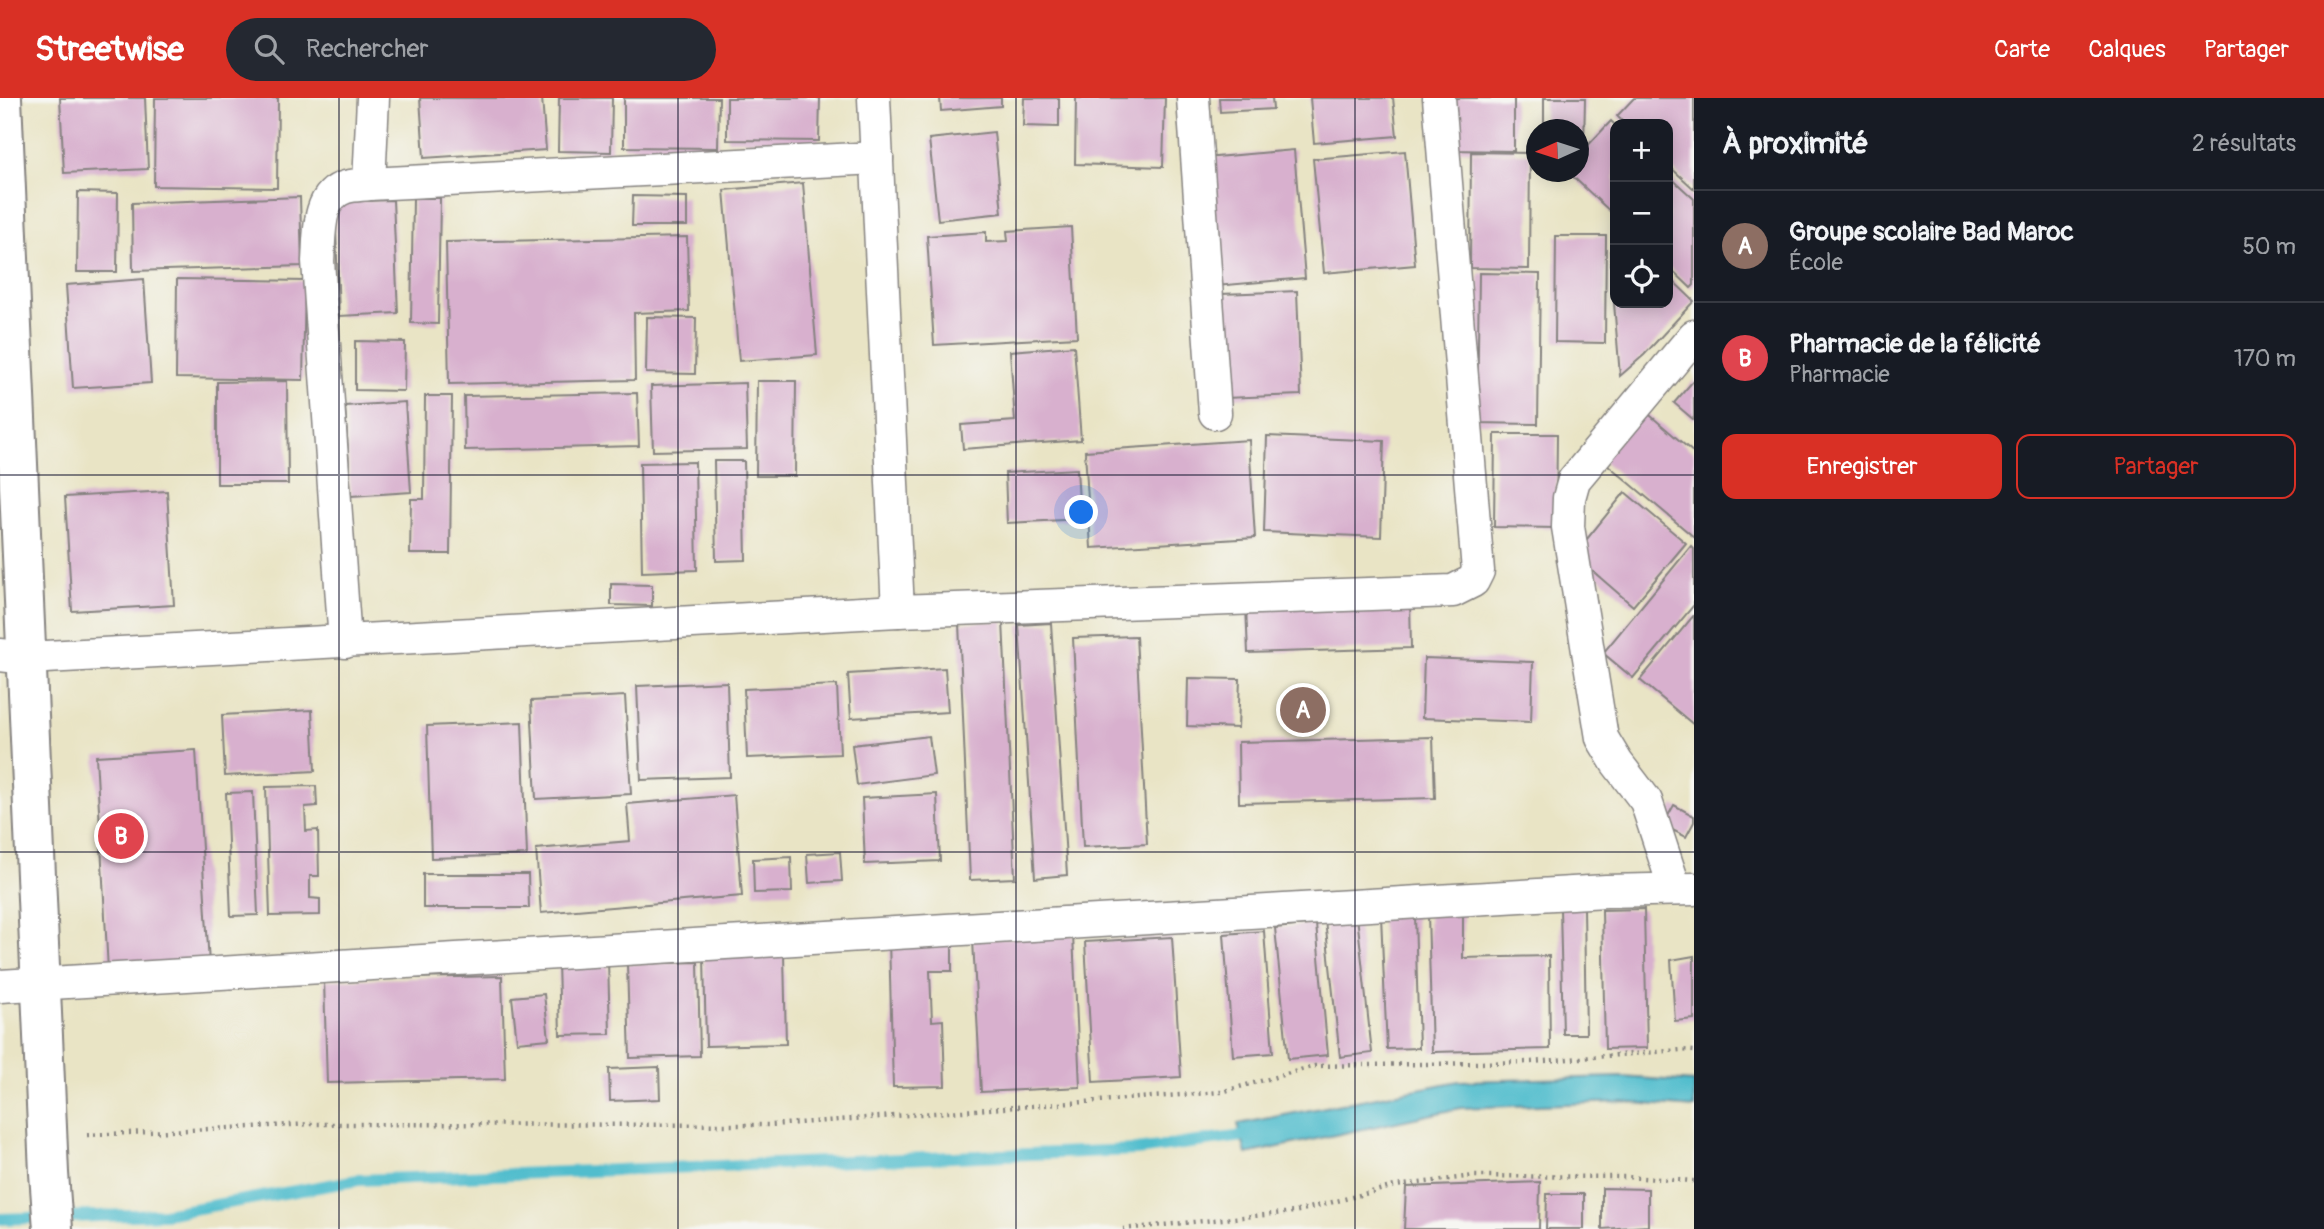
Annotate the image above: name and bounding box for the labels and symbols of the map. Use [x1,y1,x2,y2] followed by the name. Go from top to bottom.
[1526,119,1589,182] north arrow
[1064,495,1098,529] your location
[1280,684,1326,736] pin: A
[98,810,144,862] pin: B

